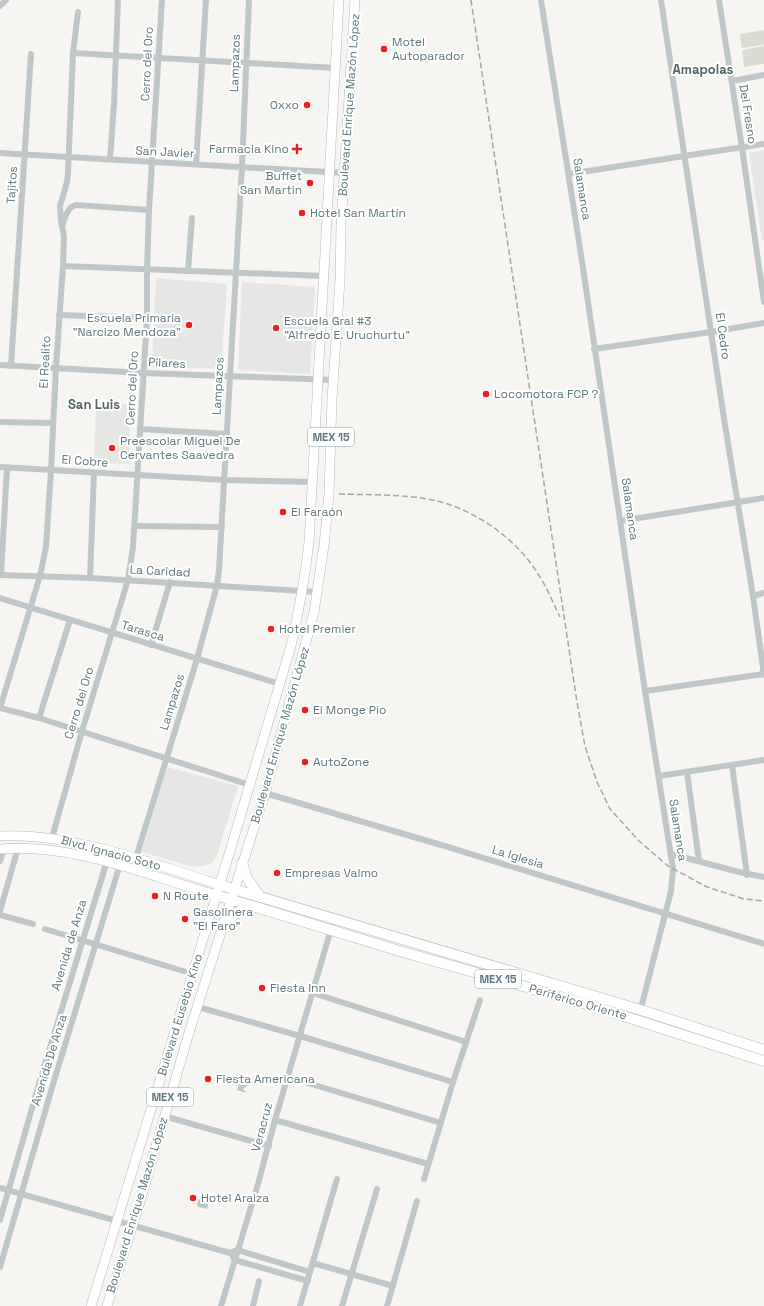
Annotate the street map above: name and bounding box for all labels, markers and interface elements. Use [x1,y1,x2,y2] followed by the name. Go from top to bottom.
[335,13,363,197] street label: Boulevard Enrique Mazón López
[137,26,157,102] street label: Cerro del Oro
[226,34,244,92] street label: Lampazos
[392,34,465,64] place label: Motel Autoparador
[379,44,389,54] marker: Motel Autoparador
[673,61,734,78] district label: Amapolas
[735,83,761,145] street label: Del Fresno
[270,97,299,113] place label: Oxxo
[302,100,312,110] marker: Oxxo
[209,141,289,157] place label: Farmacia Kino
[135,142,195,162] street label: San Javier
[292,144,302,154] marker: Farmacia Kino
[569,157,595,221] street label: Salamanca
[3,166,21,204] street label: Tajitos
[240,168,302,198] place label: Buffet San Martin
[305,178,315,188] marker: Buffet San Martin
[310,205,406,221] place label: Hotel San Martín
[297,208,307,218] marker: Hotel San Martín
[72,310,181,340] place label: Escuela Primaria "Narcizo Mendoza"
[712,312,734,360] street label: El Cedro
[284,313,410,343] place label: Escuela Gral #3 "Alfredo E. Uruchurtu"
[184,320,194,330] marker: Escuela Primaria "Narcizo Mendoza"
[271,323,281,333] marker: Escuela Gral #3 "Alfredo E. Uruchurtu"
[36,335,54,389] street label: El Realito
[122,350,142,426] street label: Cerro del Oro
[148,354,186,372] street label: Pilares
[208,357,228,415] street label: Lampazos
[494,386,598,402] place label: Locomotora FCP ?
[481,389,491,399] marker: Locomotora FCP ?
[68,396,120,413] district label: San Luis
[308,428,354,446] road number: MEX 15
[120,433,241,463] place label: Preescolar Miguel De Cervantes Saavedra
[107,443,117,453] marker: Preescolar Miguel De Cervantes Saavedra
[61,451,109,471] street label: El Cobre
[618,477,642,541] street label: Salamanca
[291,504,343,520] place label: El Faraón
[278,507,288,517] marker: El Faraón
[129,561,191,581] street label: La Caridad
[119,617,167,645] street label: Tarasca
[279,621,356,637] place label: Hotel Premier
[266,624,276,634] marker: Hotel Premier
[247,645,313,825] street label: Boulevard Enrique Mazón López
[60,665,98,741] street label: Cerro del Oro
[156,672,188,732] street label: Lampazos
[313,702,386,718] place label: El Monge Pío
[300,705,310,715] marker: El Monge Pío
[313,754,369,770] place label: AutoZone
[300,757,310,767] marker: AutoZone
[665,798,691,862] street label: Salamanca
[59,832,163,874] street label: Blvd. Ignacio Soto
[490,842,546,872] street label: La Iglesia
[285,865,378,881] place label: Empresas Valmo
[272,868,282,878] marker: Empresas Valmo
[163,888,209,904] place label: N Route
[150,891,160,901] marker: N Route
[48,897,90,993] street label: Avenida de Anza
[193,904,253,934] place label: Gasolinera "El Faro"
[180,914,190,924] marker: Gasolinera "El Faro"
[154,952,206,1078] street label: Bulevard Eusebio Kino
[475,970,521,988] road number: MEX 15
[270,980,326,996] place label: Fiesta Inn
[527,980,629,1024] street label: Periferico Oriente
[257,983,267,993] marker: Fiesta Inn
[28,1012,71,1108] street label: Avenida De Anza
[216,1071,315,1087] place label: Fiesta Americana
[203,1074,213,1084] marker: Fiesta Americana
[147,1088,193,1106] road number: MEX 15
[248,1101,276,1153] street label: Veracruz
[103,1115,171,1295] street label: Boulevard Enrique Mazón López
[201,1190,269,1206] place label: Hotel Araiza
[188,1193,198,1203] marker: Hotel Araiza

